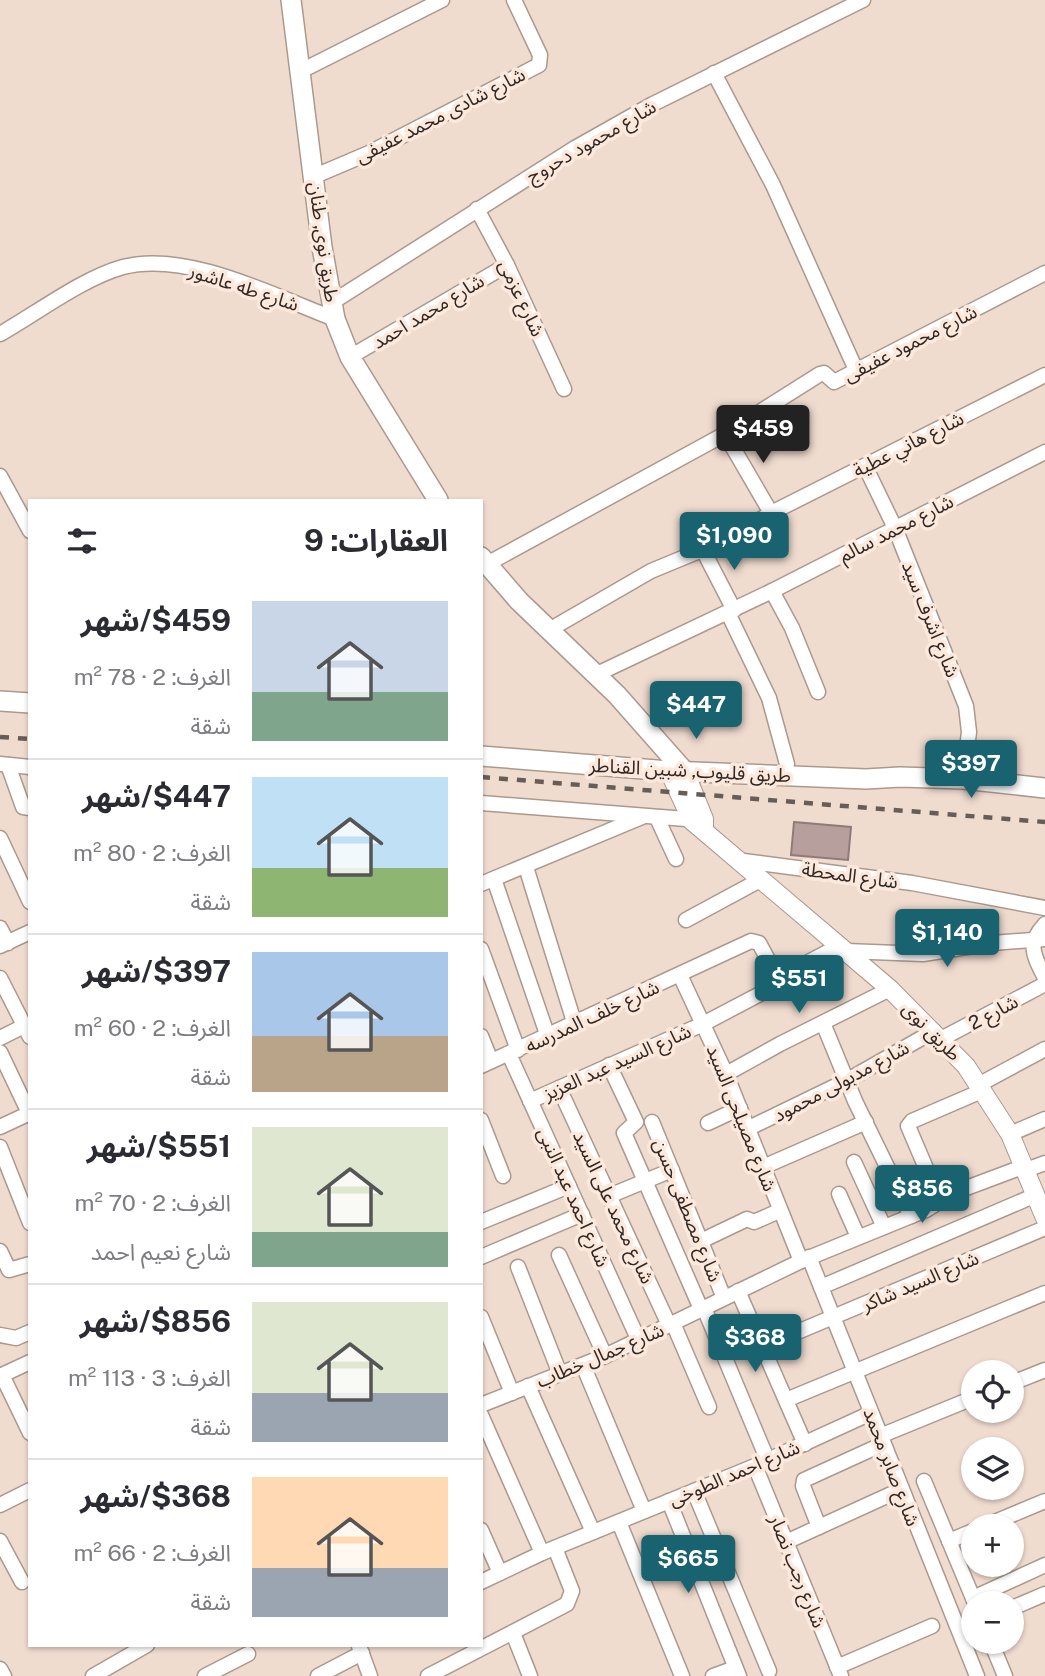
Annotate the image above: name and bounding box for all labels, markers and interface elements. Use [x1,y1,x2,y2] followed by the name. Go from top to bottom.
[352,63,530,170] street label: شارع شادى محمد عفيفى
[522,95,661,190] street label: شارع محمود دحروج
[304,181,343,304] street label: طريق نوى, طنان
[492,256,549,341] street label: شارع عزمى
[184,259,302,318] street label: شارع طه عاشور
[368,269,489,356] street label: شارع محمد احمد
[840,300,982,389] street label: شارع محمود عفيفى
[722,406,804,465] pin: $459
[849,407,969,485] street label: شارع هاني عطية
[732,414,794,441] text: $459
[835,490,959,570] street label: شارع محمد سالم
[677,512,791,572] pin: $1,090
[696,521,772,548] text: $1,090
[63,522,101,560] icon: filters
[304,522,448,558] text: العقارات: 9
[895,558,964,681] street label: شارع اشرف سيد
[81,602,231,638] text: $459/شهر
[308,629,392,713] icon: home
[74,663,231,690] text: الغرف: 2 · 78 m²
[655,682,737,741] pin: $447
[666,690,726,717] text: $447
[190,712,231,739] text: شقة
[930,740,1012,800] pin: $397
[941,749,1001,776] text: $397
[588,754,792,787] street label: طريق قليوب, شبين القناطر
[82,778,231,814] text: $447/شهر
[308,805,392,889] icon: home
[73,839,231,866] text: الغرف: 2 · 80 m²
[800,857,900,896] street label: شارع المحطة
[190,888,231,915] text: شقة
[890,909,1004,969] pin: $1,140
[911,918,983,945] text: $1,140
[82,953,231,989] text: $397/شهر
[758,956,840,1015] pin: $551
[771,964,827,991] text: $551
[522,975,664,1059] street label: شارع خلف المدرسه
[308,980,392,1064] icon: home
[964,990,1023,1037] street label: شارع 2
[897,997,966,1066] street label: طريق نوى
[74,1014,231,1041] text: الغرف: 2 · 60 m²
[539,1020,696,1108] street label: شارع السيد عبد العزيز
[769,1036,914,1129] street label: شارع مدبولى محمود
[700,1042,781,1196] street label: شارع مصيلحى السيد
[190,1063,231,1090] text: شقة
[531,1124,615,1271] street label: شارع احمد عبد النبى
[566,1127,659,1288] street label: شارع محمد على السيد
[87,1128,231,1164] text: $551/شهر
[646,1135,727,1286] street label: شارع مصطفى حسن
[308,1155,392,1239] icon: home
[881,1166,963,1225] pin: $856
[891,1174,953,1201] text: $856
[75,1189,231,1216] text: الغرف: 2 · 70 m²
[91,1238,231,1265] text: شارع نعيم احمد
[857,1246,983,1319] street label: شارع السيد شاكر
[80,1303,231,1339] text: $856/شهر
[714,1314,796,1374] pin: $368
[533,1318,668,1395] street label: شارع جمال خطاب
[724,1323,786,1350] text: $368
[308,1330,392,1414] icon: home
[961,1360,1024,1654] map controls
[961,1360,1024,1423] button: locate
[68,1364,231,1391] text: الغرف: 3 · 113 m²
[857,1405,925,1530] street label: شارع صابر محمد
[190,1413,231,1440] text: شقة
[665,1435,804,1513] street label: شارع احمد الطوخى
[961,1437,1024,1500] button: layers
[80,1478,231,1514] text: $368/شهر
[308,1505,392,1589] icon: home
[762,1510,831,1632] street label: شارع رجب نصار
[961,1514,1024,1577] button: +
[647,1536,729,1595] pin: $665
[73,1539,231,1566] text: الغرف: 2 · 66 m²
[657,1544,719,1571] text: $665
[190,1588,231,1615] text: شقة
[961,1591,1024,1654] button: −

